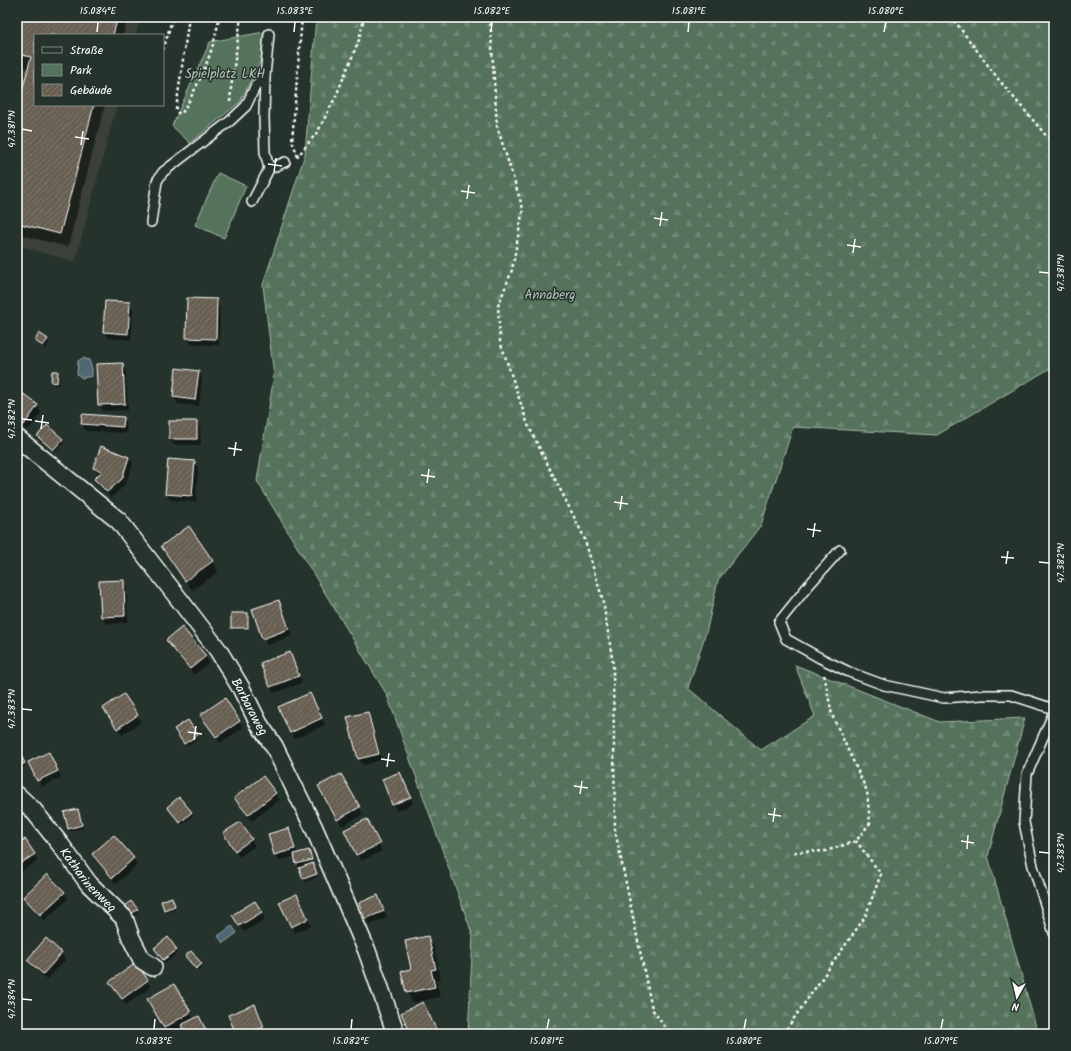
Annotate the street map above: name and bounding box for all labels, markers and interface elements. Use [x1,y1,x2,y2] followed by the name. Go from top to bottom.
[80,3,117,19] text: 15.084°E
[277,3,315,19] text: 15.083°E
[474,3,512,19] text: 15.082°E
[672,3,707,19] text: 15.081°E
[868,3,905,19] text: 15.080°E
[34,34,164,106] legend
[70,41,104,60] text: Straße
[70,61,92,80] text: Park
[185,64,265,85] park label: Spielplatz LKH
[70,81,112,100] text: Gebäude
[4,110,20,148] text: 47.381°N
[1053,254,1069,292] text: 47.381°N
[524,285,576,306] park label: Annaberg
[4,399,20,439] text: 47.382°N
[1053,543,1069,583] text: 47.382°N
[225,674,273,740] street label: Barbaraweg
[4,689,20,729] text: 47.383°N
[1053,833,1069,873] text: 47.383°N
[54,843,121,918] street label: Katharinenweg
[997,977,1037,1017] north arrow
[4,979,20,1019] text: 47.384°N
[1011,997,1020,1015] text: N
[136,1033,174,1049] text: 15.083°E
[333,1033,371,1049] text: 15.082°E
[530,1033,565,1049] text: 15.081°E
[726,1033,763,1049] text: 15.080°E
[924,1033,959,1049] text: 15.079°E

